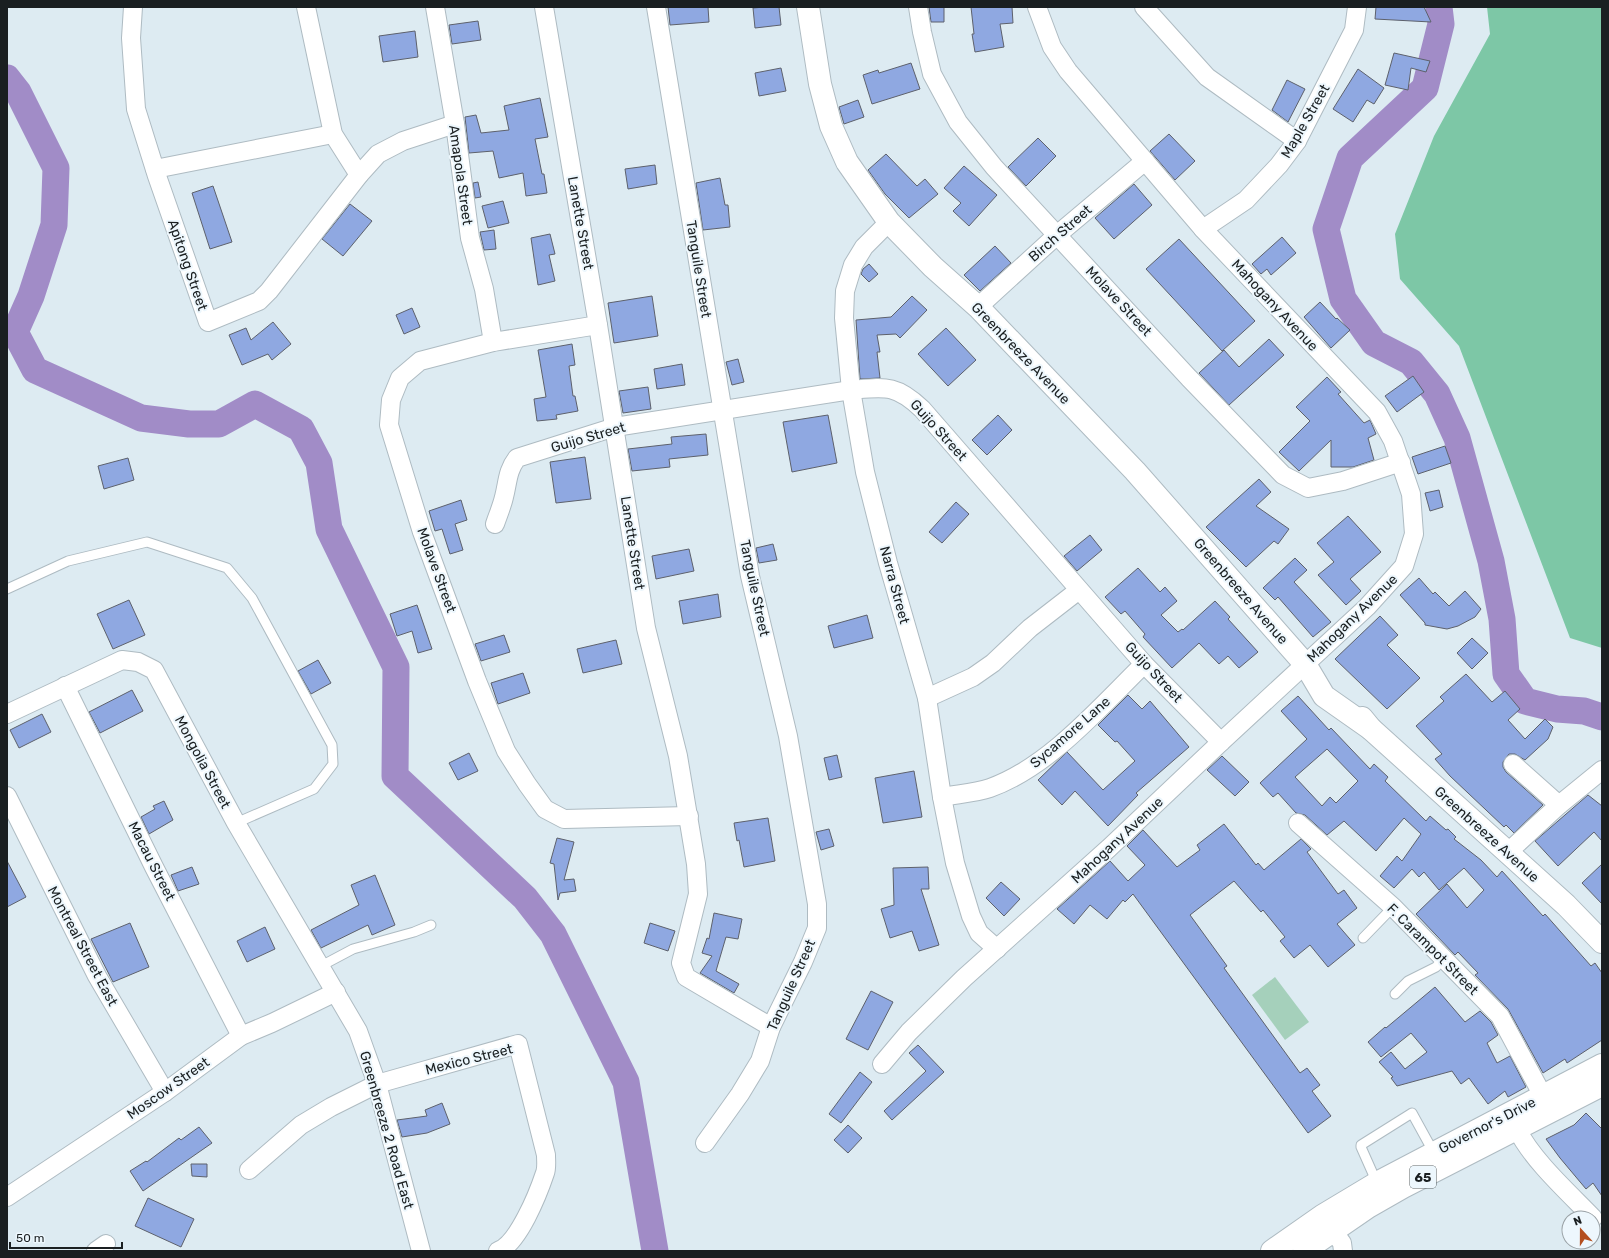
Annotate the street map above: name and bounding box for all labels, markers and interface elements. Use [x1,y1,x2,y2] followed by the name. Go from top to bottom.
[1277,81,1334,161] street label: Maple Street
[445,124,476,227] street label: Amapola Street
[564,175,597,272] street label: Lanette Street
[1025,201,1096,265] street label: Birch Street
[164,217,211,314] street label: Apitong Street
[682,219,715,319] street label: Tanguile Street
[1228,256,1322,355] street label: Mahogany Avenue
[1082,263,1156,340] street label: Molave Street
[968,299,1074,408] street label: Greenbreeze Avenue
[907,396,971,465] street label: Guijo Street
[549,419,628,456] street label: Guijo Street
[617,495,648,592] street label: Lanette Street
[413,525,460,616] street label: Molave Street
[1190,535,1291,648] street label: Greenbreeze Avenue
[736,538,773,638] street label: Tanguile Street
[876,544,913,626] street label: Narra Street
[1304,571,1401,666] street label: Mahogany Avenue
[1121,638,1186,707] street label: Guijo Street
[1027,693,1114,772] street label: Sycamore Lane
[171,713,234,812] street label: Mongolia Street
[1431,783,1543,886] street label: Greenbreeze Avenue
[1068,793,1167,887] street label: Mahogany Avenue
[124,819,179,904] street label: Macau Street
[44,883,122,1010] street label: Montreal Street East
[1383,900,1482,999] street label: F. Carampot Street
[764,936,819,1034] street label: Tanguile Street
[424,1040,515,1079] street label: Mexico Street
[356,1049,417,1212] street label: Greenbreeze 2 Road East
[124,1053,213,1123] street label: Moscow Street
[1436,1094,1539,1157] street label: Governor's Drive
[1410,1166,1436,1188] road number: 65
[1561,1210,1601,1250] north arrow
[1572,1214,1584,1229] text: N
[10,1224,122,1250] scale bar
[16,1231,44,1245] text: 50 m

